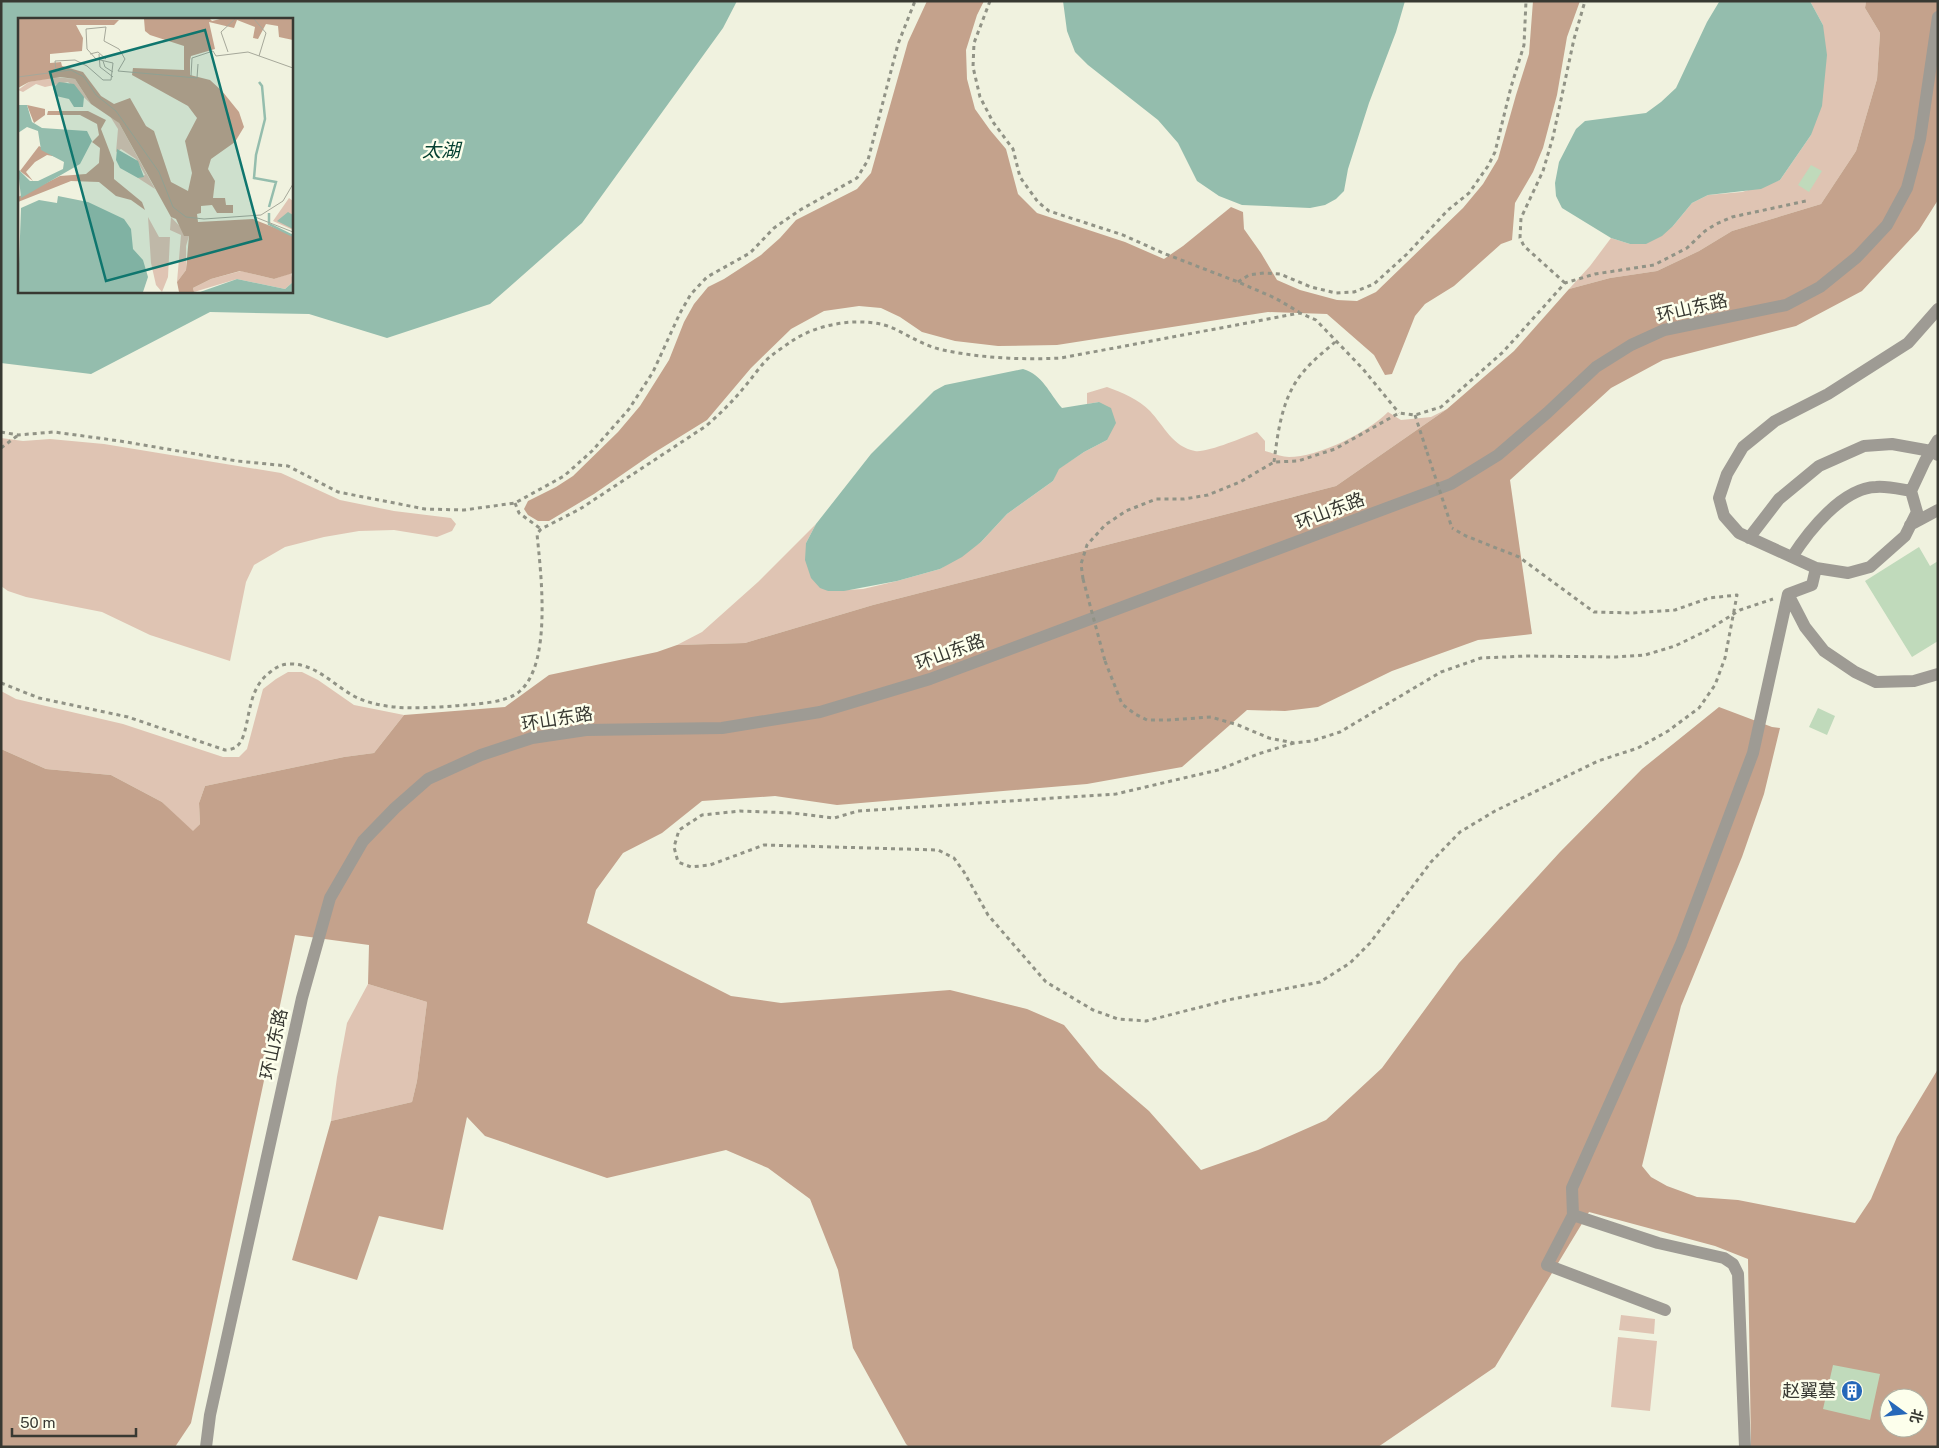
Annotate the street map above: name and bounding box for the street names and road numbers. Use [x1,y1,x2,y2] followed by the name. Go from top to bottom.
[1654,289,1729,326] street label: 环山东路
[1292,488,1367,533] street label: 环山东路
[912,629,987,674] street label: 环山东路
[520,703,594,735] street label: 环山东路
[256,1006,291,1081] street label: 环山东路

